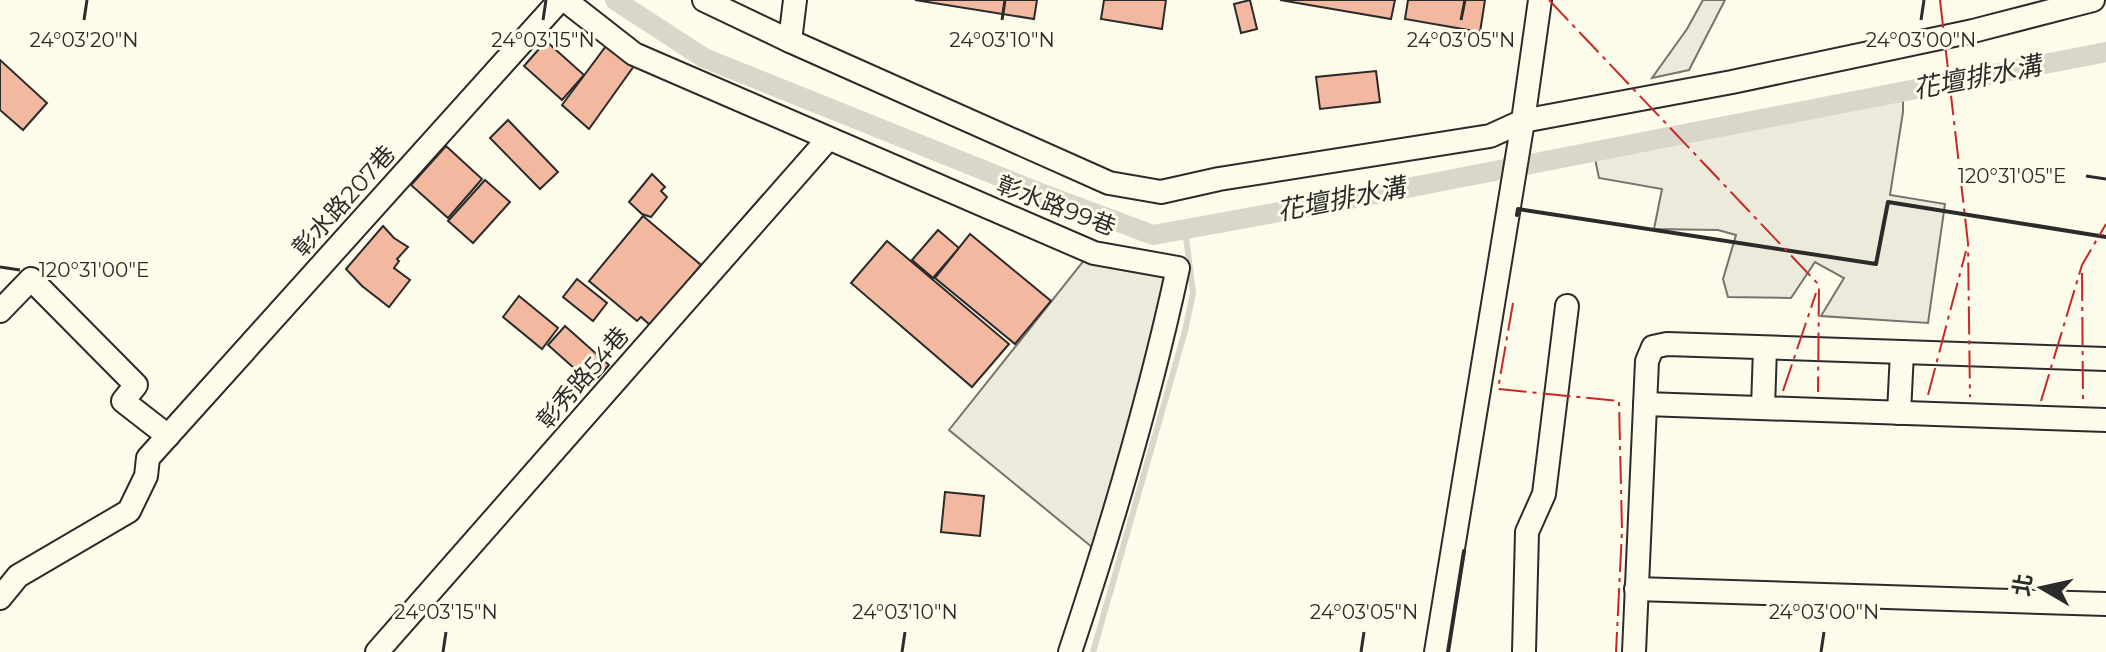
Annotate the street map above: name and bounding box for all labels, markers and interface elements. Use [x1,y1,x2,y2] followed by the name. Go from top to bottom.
[29,28,139,52] text: 24°03'20"N
[491,28,595,52] text: 24°03'15"N
[949,28,1055,52] text: 24°03'10"N
[1407,28,1515,52] text: 24°03'05"N
[1866,28,1976,52] text: 24°03'00"N
[1910,48,2048,105] water label: 花壇排水溝
[286,139,401,262] street label: 彰水路207巷
[1958,164,2066,188] text: 120°31'05"E
[993,170,1120,242] street label: 彰水路99巷
[1274,170,1412,227] water label: 花壇排水溝
[39,258,149,282] text: 120°31'00"E
[531,321,635,435] street label: 彰秀路54巷
[2002,548,2082,628] north arrow
[2008,572,2038,598] text: 北
[394,600,498,624] text: 24°03'15"N
[852,600,958,624] text: 24°03'10"N
[1310,600,1418,624] text: 24°03'05"N
[1769,600,1879,624] text: 24°03'00"N

